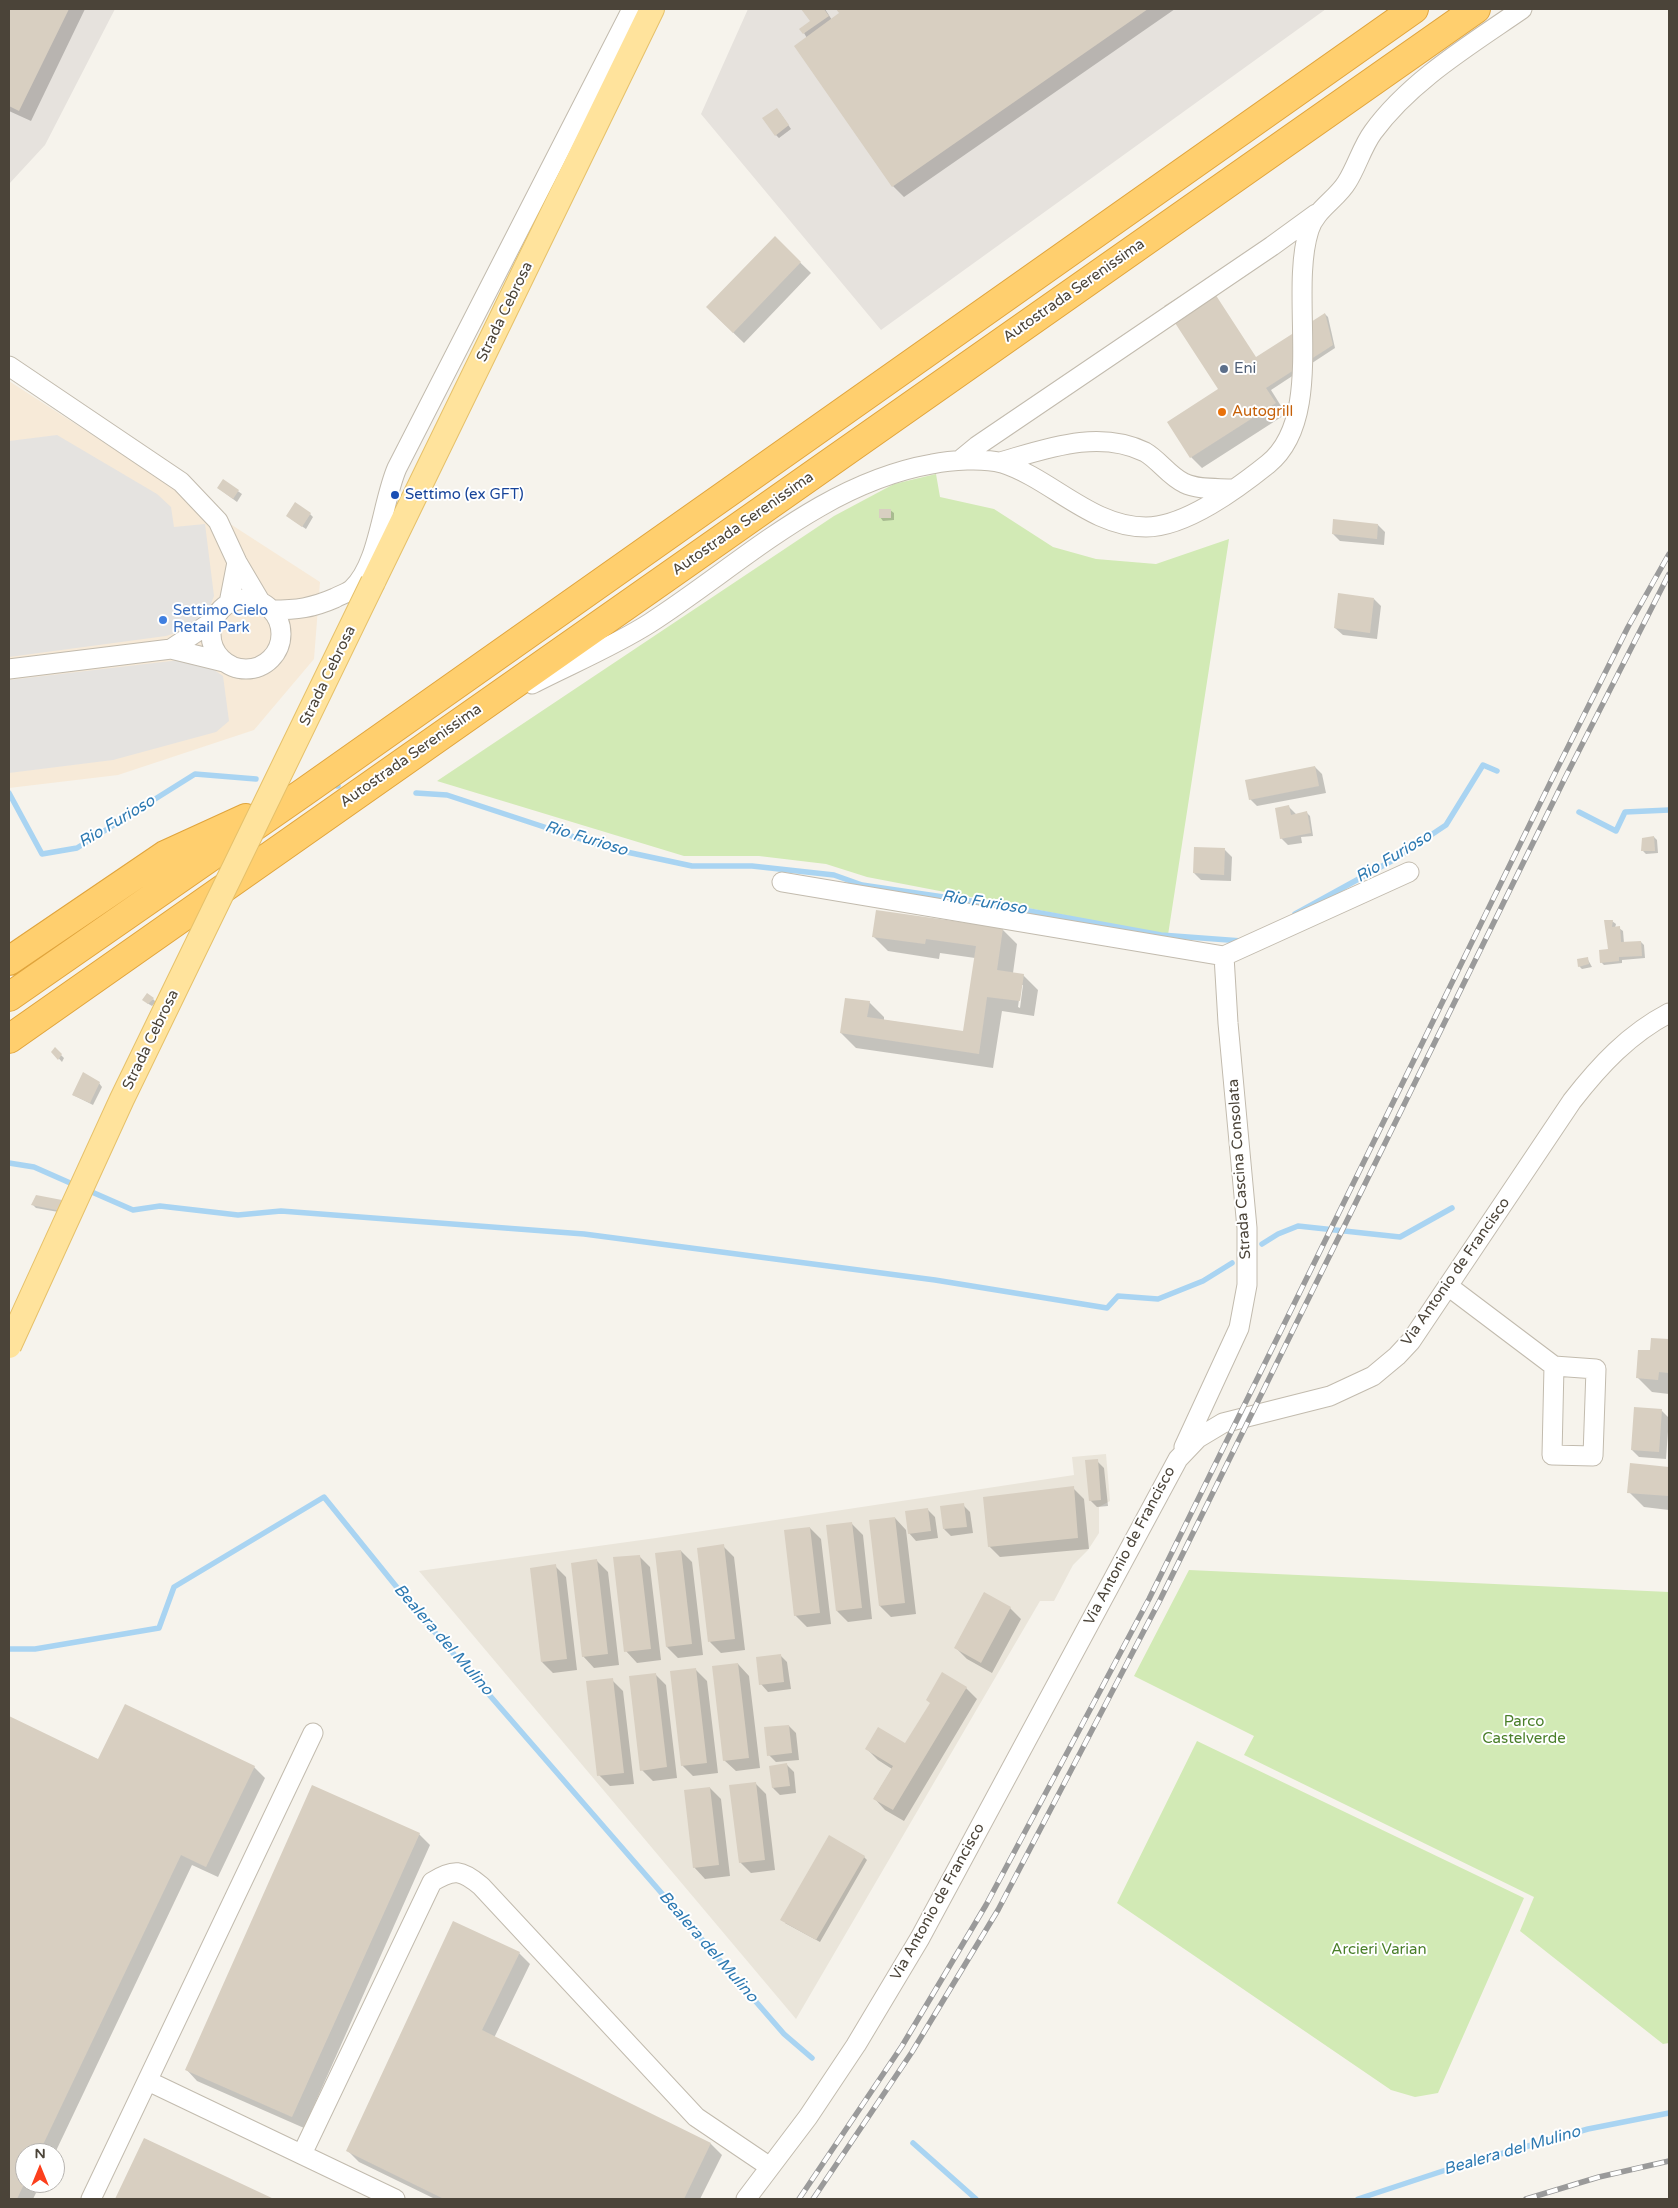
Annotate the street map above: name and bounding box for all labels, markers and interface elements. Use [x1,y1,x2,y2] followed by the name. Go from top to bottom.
[1000,235,1148,347] street label: Autostrada Serenissima
[473,259,537,365] street label: Strada Cebrosa
[1234,360,1256,378] place label: Eni
[1218,363,1230,375] marker: Eni
[1232,403,1293,421] place label: Autogrill
[1216,406,1228,418] marker: Autogrill
[669,468,817,580] street label: Autostrada Serenissima
[405,486,524,504] place label: Settimo (ex GFT)
[389,489,401,501] marker: Settimo (ex GFT)
[173,602,268,637] place label: Settimo Cielo Retail Park
[157,614,169,626] marker: Settimo Cielo Retail Park
[296,623,360,729] street label: Strada Cebrosa
[337,700,485,812] street label: Autostrada Serenissima
[75,792,159,852] water label: Rio Furioso
[542,817,630,861] water label: Rio Furioso
[1352,827,1436,887] water label: Rio Furioso
[940,887,1028,919] water label: Rio Furioso
[119,987,183,1093] street label: Strada Cebrosa
[1225,1078,1255,1260] street label: Strada Cascina Consolata
[1398,1194,1514,1350] street label: Via Antonio de Francisco
[1081,1464,1179,1628] street label: Via Antonio de Francisco
[389,1580,497,1700] water label: Bealera del Mulino
[1482,1713,1566,1748] park label: Parco Castelverde
[887,1820,989,1984] street label: Via Antonio de Francisco
[654,1887,762,2007] water label: Bealera del Mulino
[1331,1941,1427,1959] park label: Arcieri Varian
[1442,2122,1582,2180] water label: Bealera del Mulino
[15,2143,65,2193] north arrow
[34,2145,46,2162] text: N

